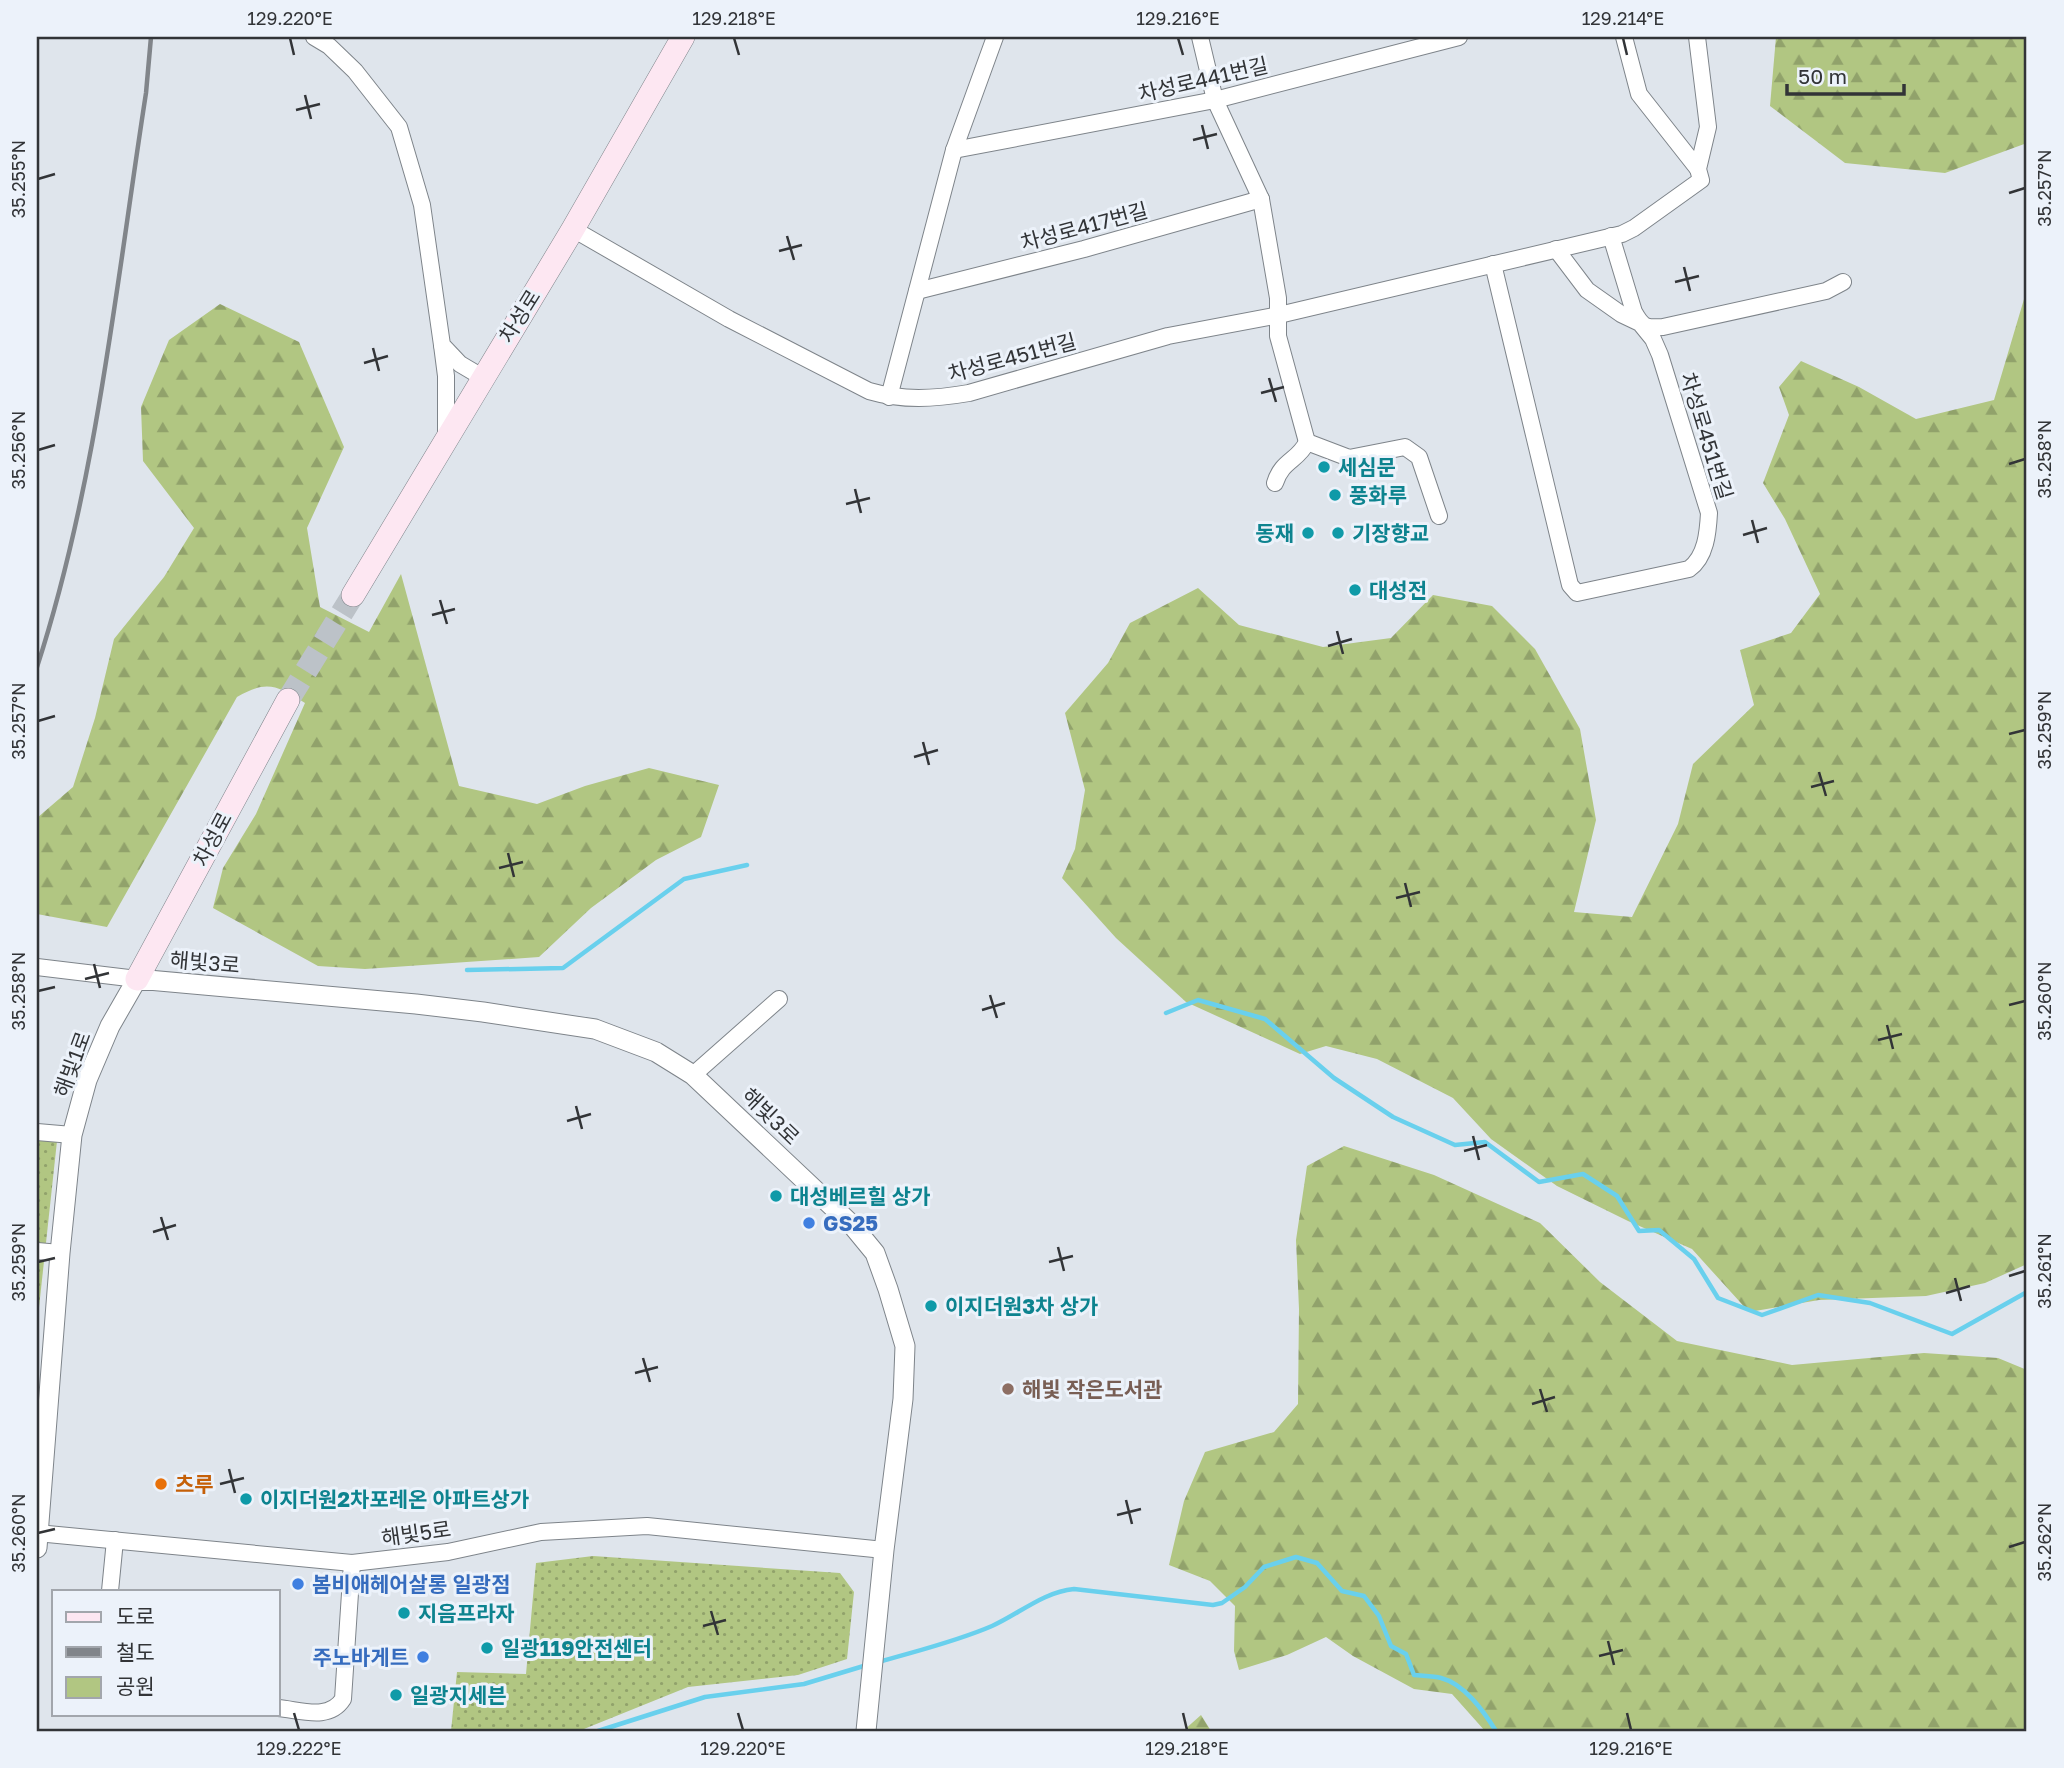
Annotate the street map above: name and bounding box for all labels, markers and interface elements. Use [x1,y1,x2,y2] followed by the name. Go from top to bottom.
[247,7,333,29] text: 129.220°E
[692,7,776,29] text: 129.218°E
[1136,7,1220,29] text: 129.216°E
[1582,7,1664,29] text: 129.214°E
[1136,51,1270,107] street label: 차성로441번길
[1787,52,1905,96] scale bar
[1798,63,1847,89] text: 50 m
[7,140,29,218] text: 35.255°N
[2033,149,2055,227] text: 35.257°N
[1017,197,1151,255] street label: 차성로417번길
[493,285,545,347] street label: 차성로
[945,327,1079,387] street label: 차성로451번길
[1675,369,1739,503] street label: 차성로451번길
[7,411,29,489] text: 35.256°N
[2033,420,2055,498] text: 35.258°N
[1338,454,1396,480] place label: 세심문
[1316,459,1332,475] marker: 세심문
[1349,482,1407,508] place label: 풍화루
[1327,487,1343,503] marker: 풍화루
[1255,520,1294,546] place label: 동재
[1352,520,1429,546] place label: 기장향교
[1300,525,1316,541] marker: 동재
[1330,525,1346,541] marker: 기장향교
[1369,577,1427,603] place label: 대성전
[1347,582,1363,598] marker: 대성전
[7,682,29,760] text: 35.257°N
[2033,691,2055,769] text: 35.259°N
[187,807,237,871] street label: 차성로
[169,946,241,978] street label: 해빛3로
[7,952,29,1030] text: 35.258°N
[2033,961,2055,1041] text: 35.260°N
[48,1028,96,1100] street label: 해빛1로
[737,1082,805,1150] street label: 해빛3로
[790,1183,931,1209] place label: 대성베르힐 상가
[768,1188,784,1204] marker: 대성베르힐 상가
[823,1210,878,1236] place label: GS25
[801,1215,817,1231] marker: GS25
[7,1223,29,1301] text: 35.259°N
[2033,1233,2055,1309] text: 35.261°N
[945,1293,1098,1319] place label: 이지더원3차 상가
[923,1298,939,1314] marker: 이지더원3차 상가
[1022,1376,1163,1402] place label: 해빛 작은도서관
[1000,1381,1016,1397] marker: 해빛 작은도서관
[175,1471,214,1497] place label: 츠루
[153,1476,169,1492] marker: 츠루
[260,1486,529,1512] place label: 이지더원2차포레온 아파트상가
[238,1491,254,1507] marker: 이지더원2차포레온 아파트상가
[7,1493,29,1573] text: 35.260°N
[2033,1503,2055,1581] text: 35.262°N
[379,1515,453,1551] street label: 해빛5로
[312,1571,510,1597] place label: 봄비애헤어살롱 일광점
[290,1576,306,1592] marker: 봄비애헤어살롱 일광점
[52,1590,280,1716] legend
[418,1600,515,1626] place label: 지음프라자
[116,1603,155,1629] text: 도로
[396,1605,412,1621] marker: 지음프라자
[501,1635,652,1661] place label: 일광119안전센터
[116,1639,155,1665] text: 철도
[479,1640,495,1656] marker: 일광119안전센터
[312,1644,409,1670] place label: 주노바게트
[415,1649,431,1665] marker: 주노바게트
[116,1673,155,1699] text: 공원
[410,1682,507,1708] place label: 일광지세븐
[388,1687,404,1703] marker: 일광지세븐
[257,1737,341,1759] text: 129.222°E
[700,1737,786,1759] text: 129.220°E
[1145,1737,1229,1759] text: 129.218°E
[1589,1737,1673,1759] text: 129.216°E

